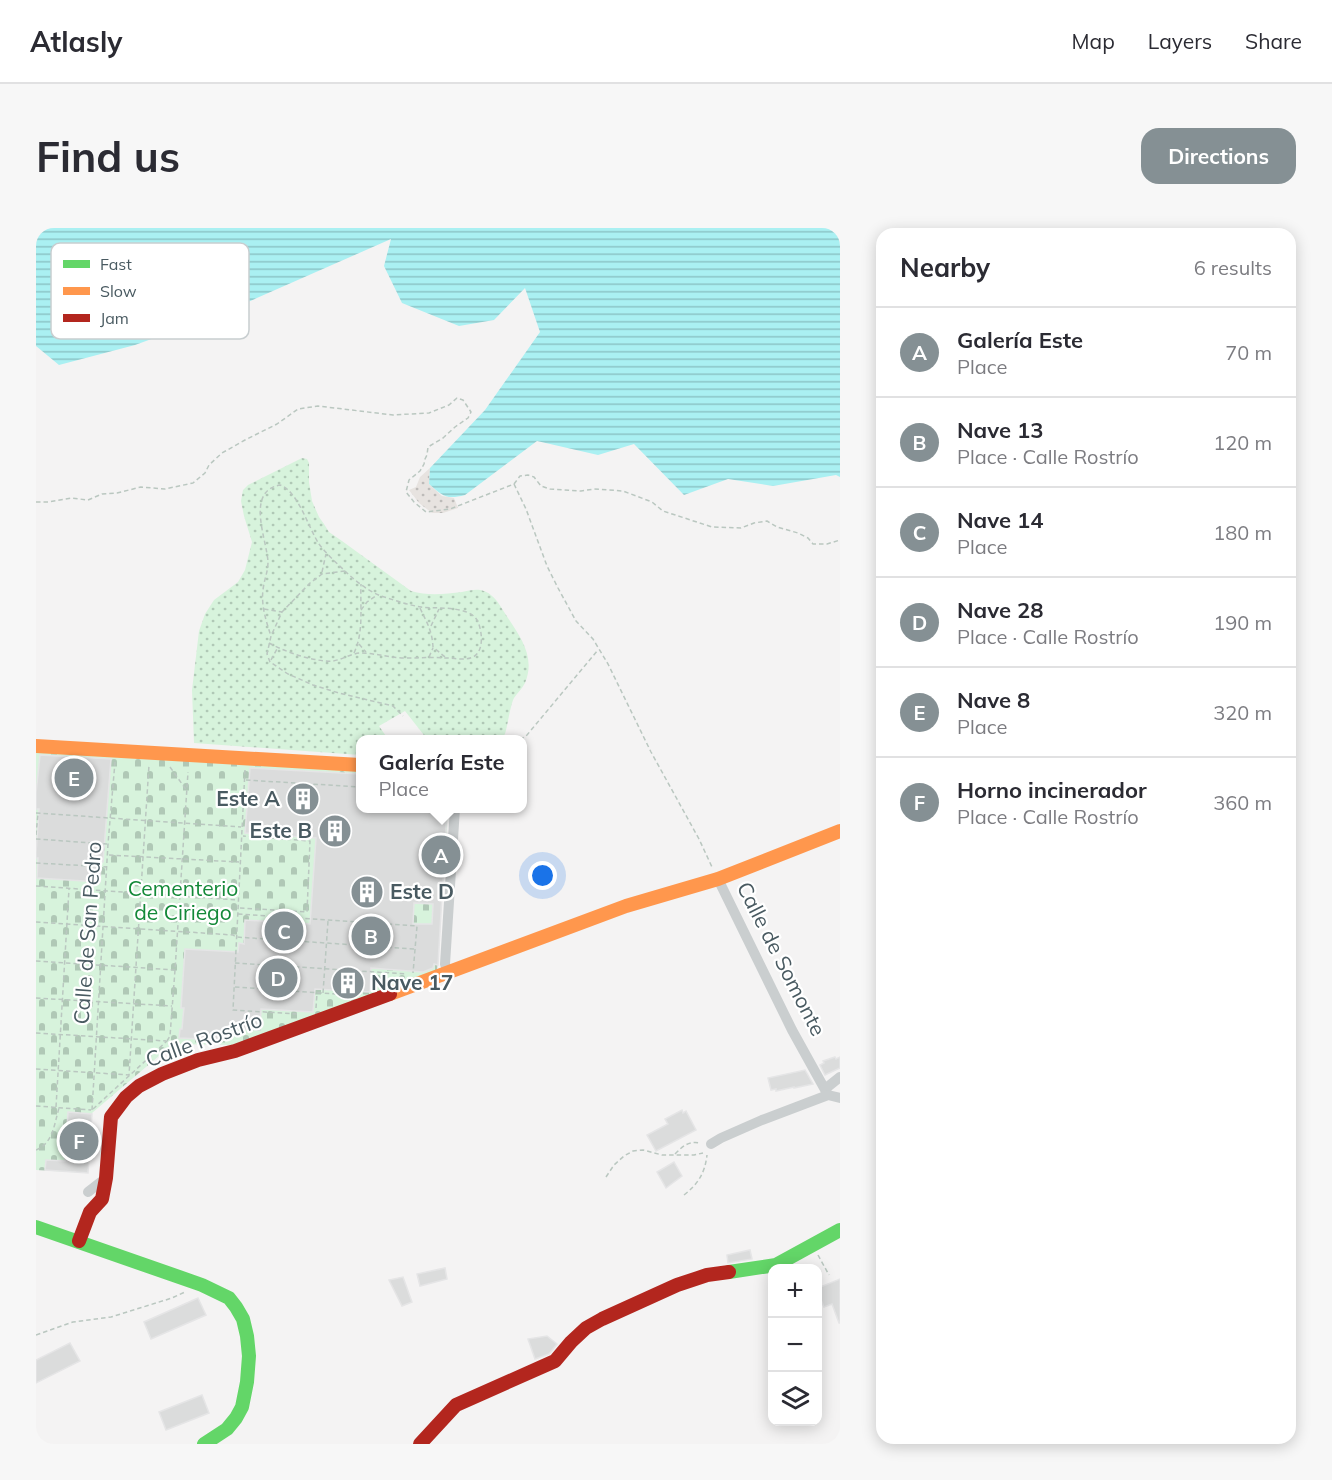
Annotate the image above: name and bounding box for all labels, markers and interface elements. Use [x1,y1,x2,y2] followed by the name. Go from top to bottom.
[30,24,122,59] text: Atlasly
[1072,28,1115,54] text: Map
[1148,28,1212,54] text: Layers
[1245,28,1302,54] text: Share
[1141,128,1296,184] button: Directions
[36,130,180,183] text: Find us
[51,243,249,339] legend
[900,251,990,284] text: Nearby
[100,254,132,274] text: Fast
[1194,255,1272,280] text: 6 results
[100,281,137,301] text: Slow
[100,308,129,328] text: Jam
[957,326,1083,354] text: Galería Este
[912,340,927,365] text: A
[1225,340,1272,365] text: 70 m
[957,354,1007,379] text: Place
[957,416,1043,444] text: Nave 13
[913,430,926,455] text: B
[1213,430,1272,455] text: 120 m
[957,444,1139,469] text: Place · Calle Rostrío
[957,506,1043,534] text: Nave 14
[913,520,926,545] text: C
[1213,520,1272,545] text: 180 m
[957,534,1007,559] text: Place
[957,596,1043,624] text: Nave 28
[912,610,927,635] text: D
[1213,610,1272,635] text: 190 m
[957,624,1139,649] text: Place · Calle Rostrío
[957,686,1030,714] text: Nave 8
[914,700,925,725] text: E
[1213,700,1272,725] text: 320 m
[957,714,1007,739] text: Place
[356,735,527,813] popup
[379,748,504,776] text: Galería Este
[54,756,93,800] pin: E
[379,776,429,801] text: Place
[957,776,1147,804] text: Horno incinerador
[285,781,321,817] building icon: Este A
[216,785,280,811] place label: Este A
[914,790,925,815] text: F
[1213,790,1272,815] text: 360 m
[957,804,1139,829] text: Place · Calle Rostrío
[317,813,353,849] building icon: Este B
[250,817,312,843] place label: Este B
[422,832,460,878] pin: A
[68,841,106,1025] street label: Calle de San Pedro
[528,861,557,890] your location
[349,874,385,910] building icon: Este D
[128,875,238,925] park label: Cementerio de Ciriego
[732,877,832,1040] street label: Calle de Somonte
[390,878,454,904] place label: Este D
[264,908,304,954] pin: C
[352,914,390,958] pin: B
[258,956,298,1000] pin: D
[330,965,366,1001] building icon: Nave 17
[371,969,453,995] place label: Nave 17
[142,1006,265,1072] street label: Calle Rostrío
[60,1118,99,1164] pin: F
[768,1264,822,1426] map controls
[768,1264,822,1318] button: +
[768,1318,822,1372] button: −
[768,1372,822,1426] button: layers

